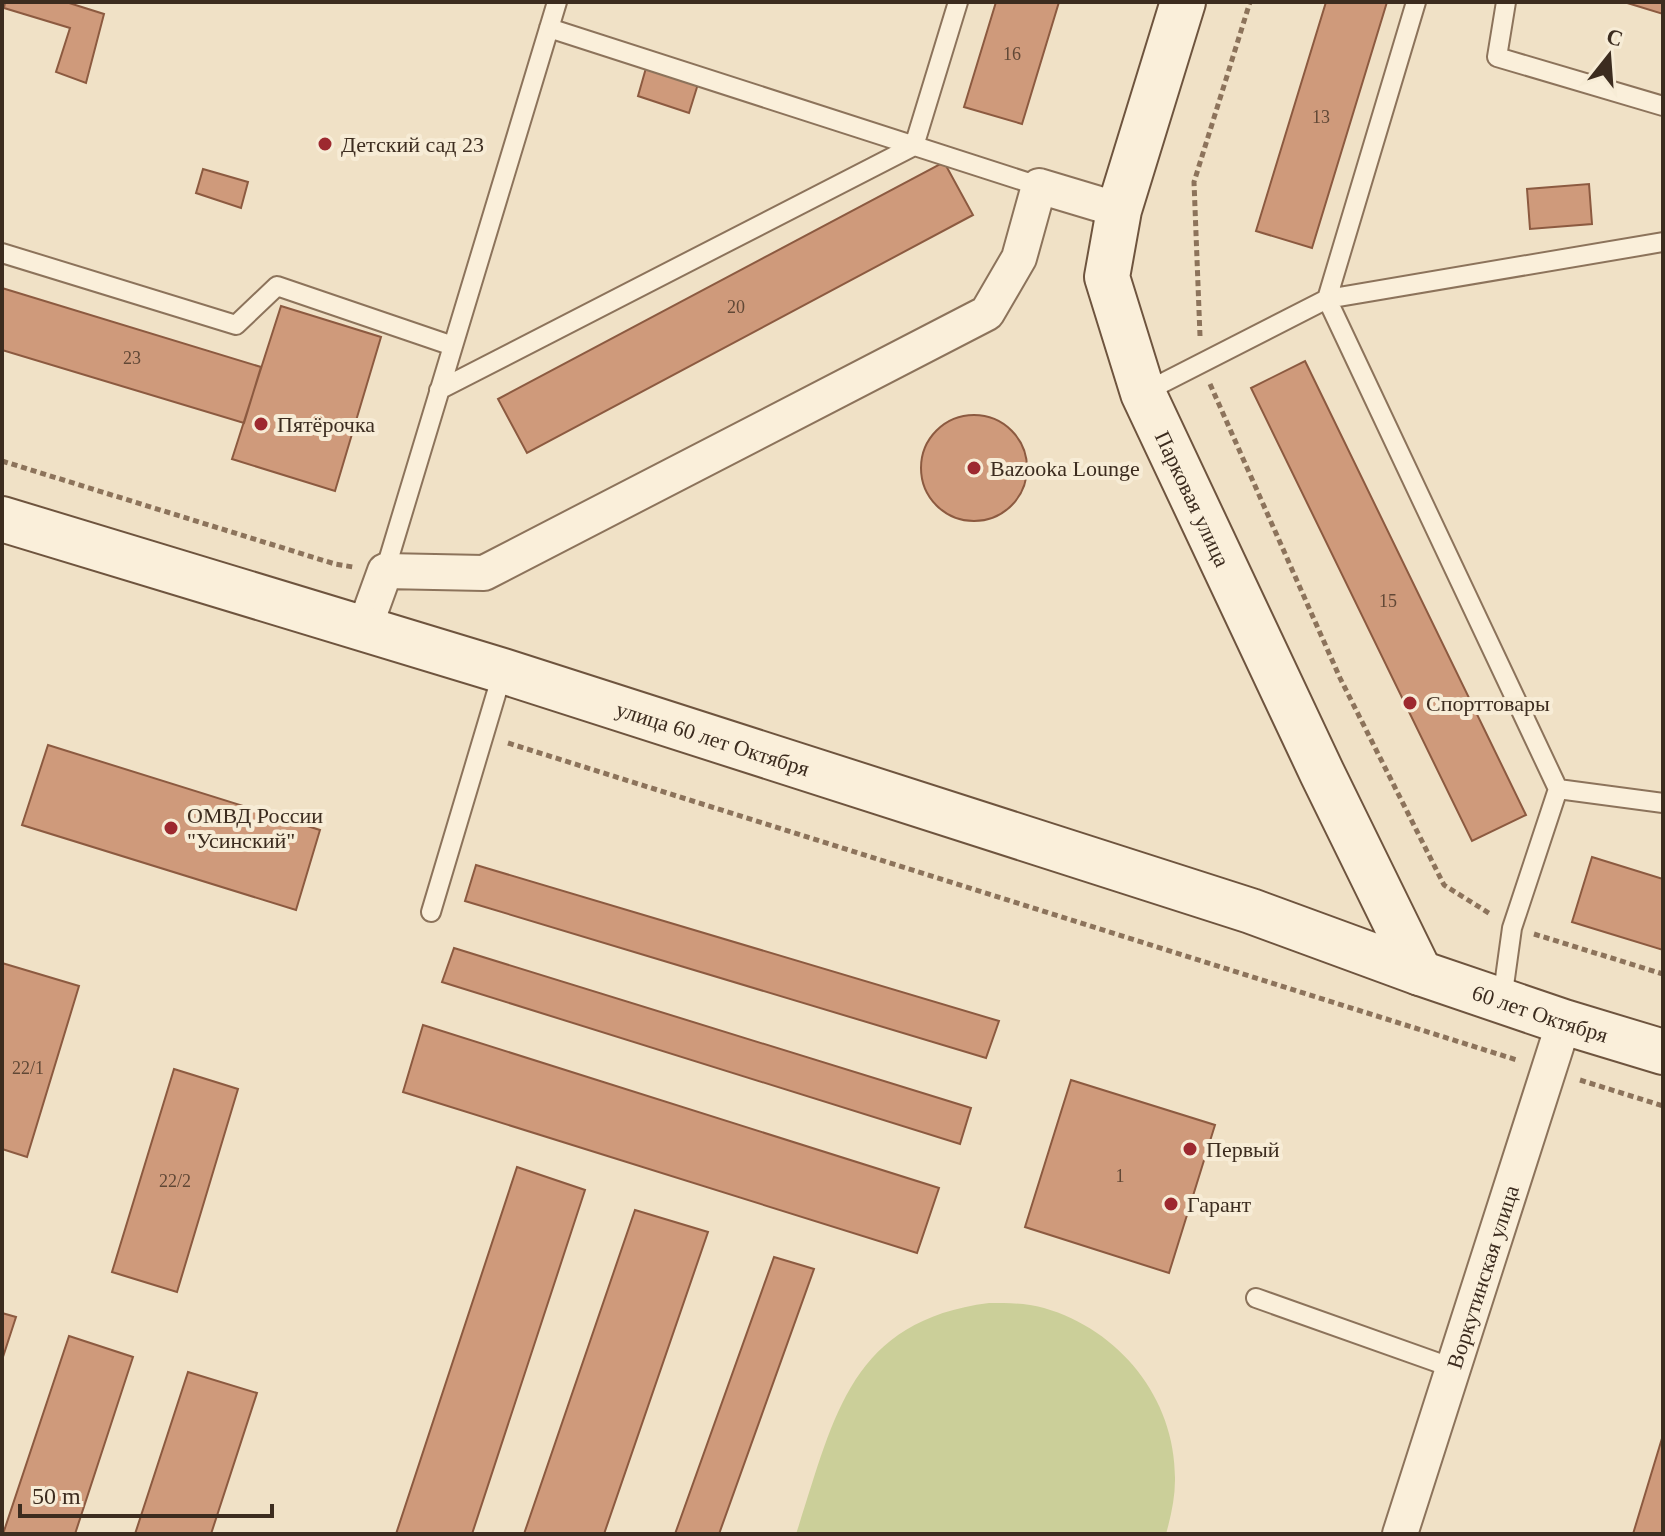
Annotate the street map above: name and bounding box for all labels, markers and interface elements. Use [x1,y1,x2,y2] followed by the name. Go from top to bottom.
[1569,16,1649,96] north arrow
[1603,23,1626,52] text: С
[1003,44,1021,64] house number: 16
[1312,107,1330,127] house number: 13
[341,132,484,157] place label: Детский сад 23
[316,135,334,153] marker: Детский сад 23
[727,297,745,317] house number: 20
[123,348,141,368] house number: 23
[277,412,375,437] place label: Пятёрочка
[252,415,270,433] marker: Пятёрочка
[1150,427,1235,571] street label: Парковая улица
[990,456,1140,481] place label: Bazooka Lounge
[965,459,983,477] marker: Bazooka Lounge
[1379,591,1397,611] house number: 15
[1426,691,1550,716] place label: Спорттовары
[1401,694,1419,712] marker: Спорттовары
[613,696,812,781] street label: улица 60 лет Октября
[187,803,323,853] place label: ОМВД России "Усинский"
[162,819,180,837] marker: ОМВД России "Усинский"
[1469,980,1611,1048] street label: 60 лет Октября
[12,1058,44,1078] house number: 22/1
[1206,1137,1280,1162] place label: Первый
[1181,1140,1199,1158] marker: Первый
[1116,1166,1125,1186] house number: 1
[159,1171,191,1191] house number: 22/2
[1442,1182,1524,1372] street label: Воркутинская улица
[1187,1192,1251,1217] place label: Гарант
[1162,1195,1180,1213] marker: Гарант
[20,1468,272,1518] scale bar
[32,1483,81,1509] text: 50 m

